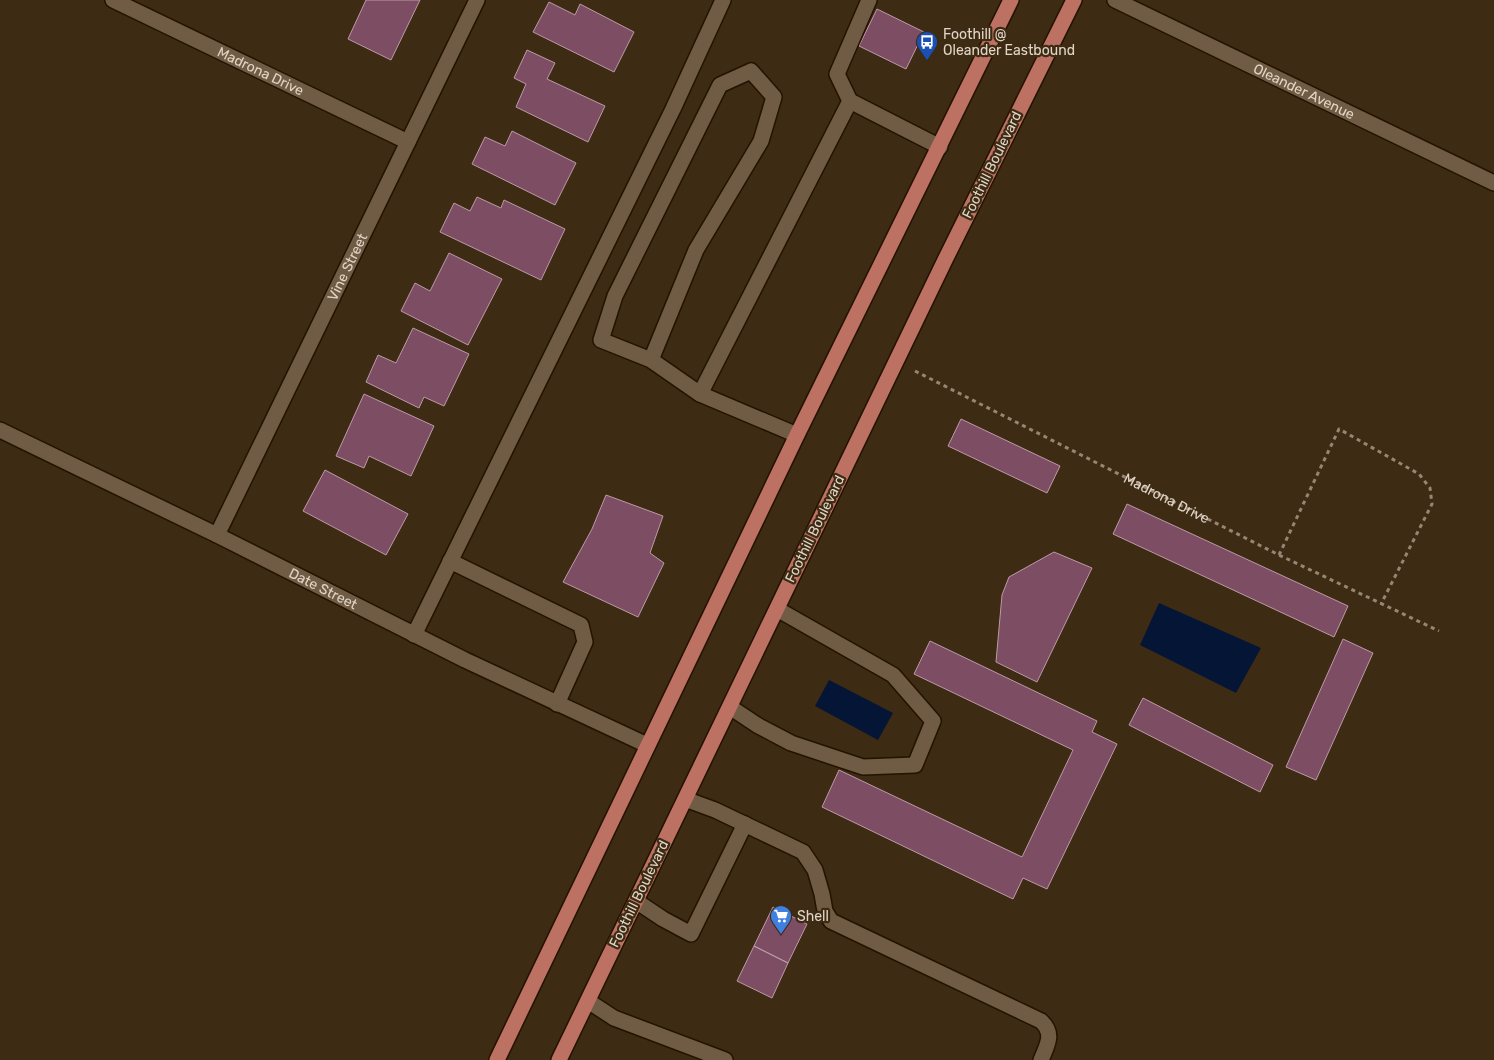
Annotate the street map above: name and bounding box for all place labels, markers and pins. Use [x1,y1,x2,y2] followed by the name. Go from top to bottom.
[943,26,1075,59] place label: Foothill @ Oleander Eastbound
[915,30,939,61] bus stop icon: Foothill @ Oleander Eastbound
[769,904,793,935] supermarket icon: Shell
[797,908,829,925] place label: Shell

